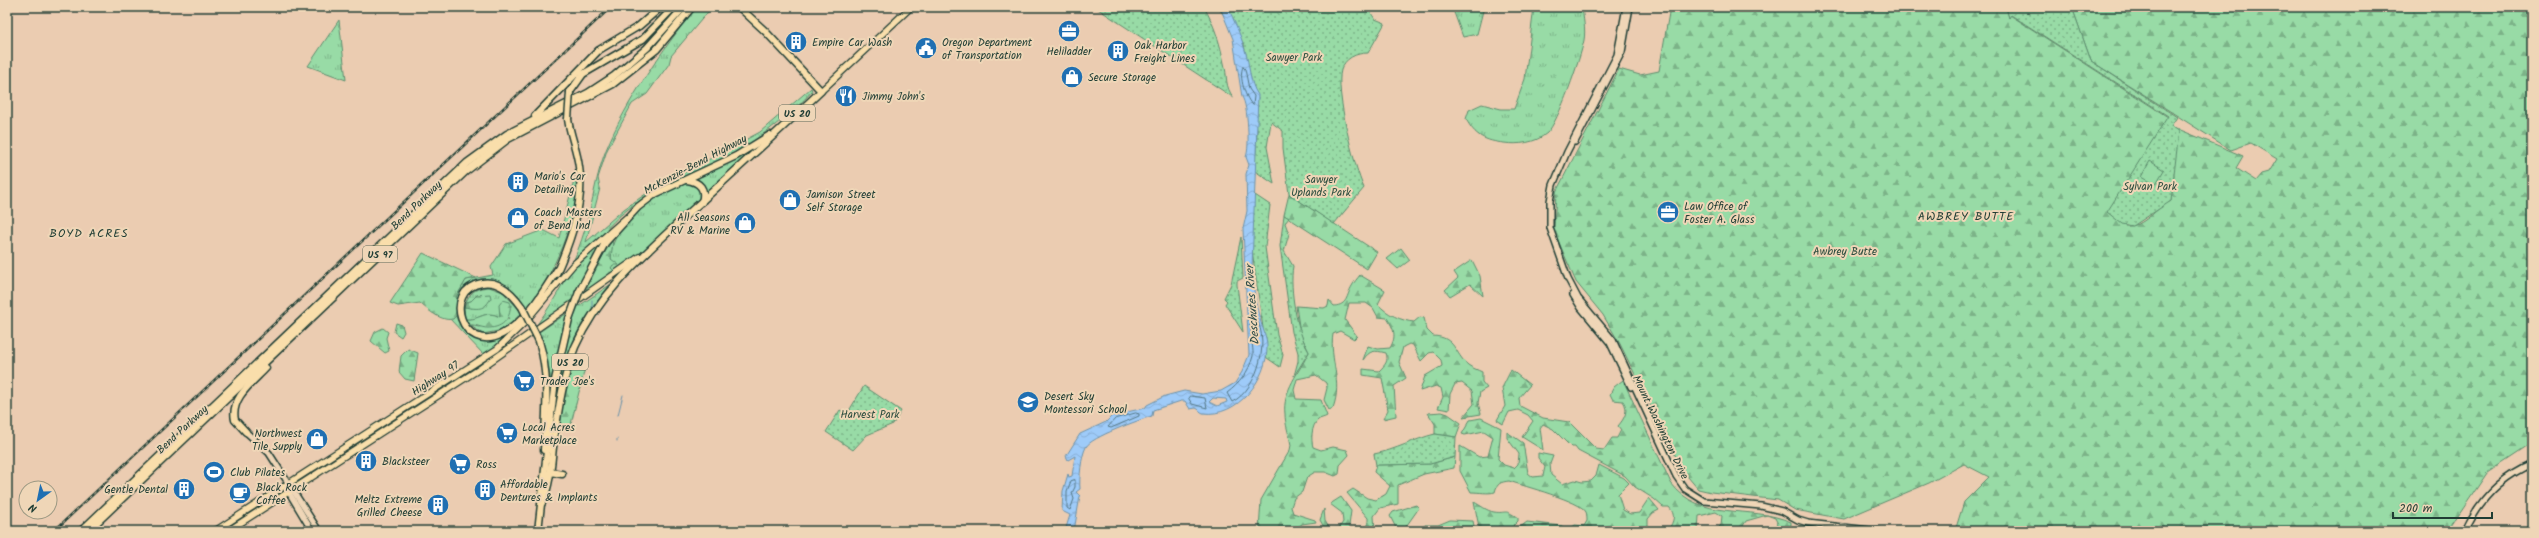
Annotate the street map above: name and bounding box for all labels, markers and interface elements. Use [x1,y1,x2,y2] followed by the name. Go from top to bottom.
[1056,18,1082,44] office icon: Heliladder
[783,29,809,55] building icon: Empire Car Wash
[812,34,892,52] place label: Empire Car Wash
[942,34,1033,65] place label: Oregon Department of Transportation
[913,35,939,61] public building icon: Oregon Department of Transportation
[1134,37,1195,68] place label: Oak Harbor Freight Lines
[1105,38,1131,64] building icon: Oak Harbor Freight Lines
[1046,43,1093,61] place label: Heliladder
[1266,49,1323,67] park label: Sawyer Park
[1059,64,1085,90] shop icon: Secure Storage
[1088,69,1156,87] place label: Secure Storage
[833,83,859,109] restaurant icon: Jimmy John's
[862,88,925,106] place label: Jimmy John's
[779,105,815,121] road number: US 20
[641,130,751,200] street label: McKenzie-Bend Highway
[534,168,587,199] place label: Mario's Car Detailing
[505,169,531,195] building icon: Mario's Car Detailing
[1291,171,1352,202] park label: Sawyer Uplands Park
[387,176,447,235] street label: Bend Parkway
[2123,178,2178,196] park label: Sylvan Park
[806,186,876,217] place label: Jamison Street Self Storage
[777,187,803,213] shop icon: Jamison Street Self Storage
[1684,198,1755,229] place label: Law Office of Foster A. Glass
[1655,199,1681,225] office icon: Law Office of Foster A. Glass
[534,204,602,235] place label: Coach Masters of Bend Ind
[505,205,531,231] shop icon: Coach Masters of Bend Ind
[1918,207,2014,226] district label: AWBREY BUTTE
[670,209,730,240] place label: All Seasons RV & Marine
[732,210,758,236] shop icon: All Seasons RV & Marine
[49,224,129,243] district label: BOYD ACRES
[1813,243,1877,261] park label: Awbrey Butte
[363,246,397,262] road number: US 97
[1240,261,1265,346] water label: Deschutes River
[552,354,588,370] road number: US 20
[408,356,464,401] street label: Highway 97
[511,368,537,394] supermarket icon: Trader Joe's
[1627,372,1693,483] street label: Mount Washington Drive
[540,373,595,391] place label: Trader Joe's
[1044,388,1127,419] place label: Desert Sky Montessori School
[1015,389,1041,415] school or university icon: Desert Sky Montessori School
[153,400,213,459] street label: Bend Parkway
[840,406,900,424] park label: Harvest Park
[522,419,577,450] place label: Local Acres Marketplace
[494,420,520,446] supermarket icon: Local Acres Marketplace
[252,425,303,456] place label: Northwest Tile Supply
[304,426,330,452] shop icon: Northwest Tile Supply
[353,448,379,474] building icon: Blacksteer
[447,451,473,477] supermarket icon: Ross
[382,453,431,471] place label: Blacksteer
[476,456,497,474] place label: Ross
[201,459,227,485] sports icon: Club Pilates
[230,464,285,482] place label: Club Pilates
[171,476,197,502] building icon: Gentle Dental
[500,476,598,507] place label: Affordable Dentures & Implants
[472,477,498,503] building icon: Affordable Dentures & Implants
[256,479,308,510] place label: Black Rock Coffee
[18,480,58,520] north arrow
[227,480,253,506] cafe icon: Black Rock Coffee
[104,481,168,499] place label: Gentle Dental
[354,491,422,522] place label: Meltz Extreme Grilled Cheese
[425,492,451,518] building icon: Meltz Extreme Grilled Cheese
[2393,494,2492,520] scale bar
[25,498,41,517] text: N
[2399,499,2433,518] text: 200 m

